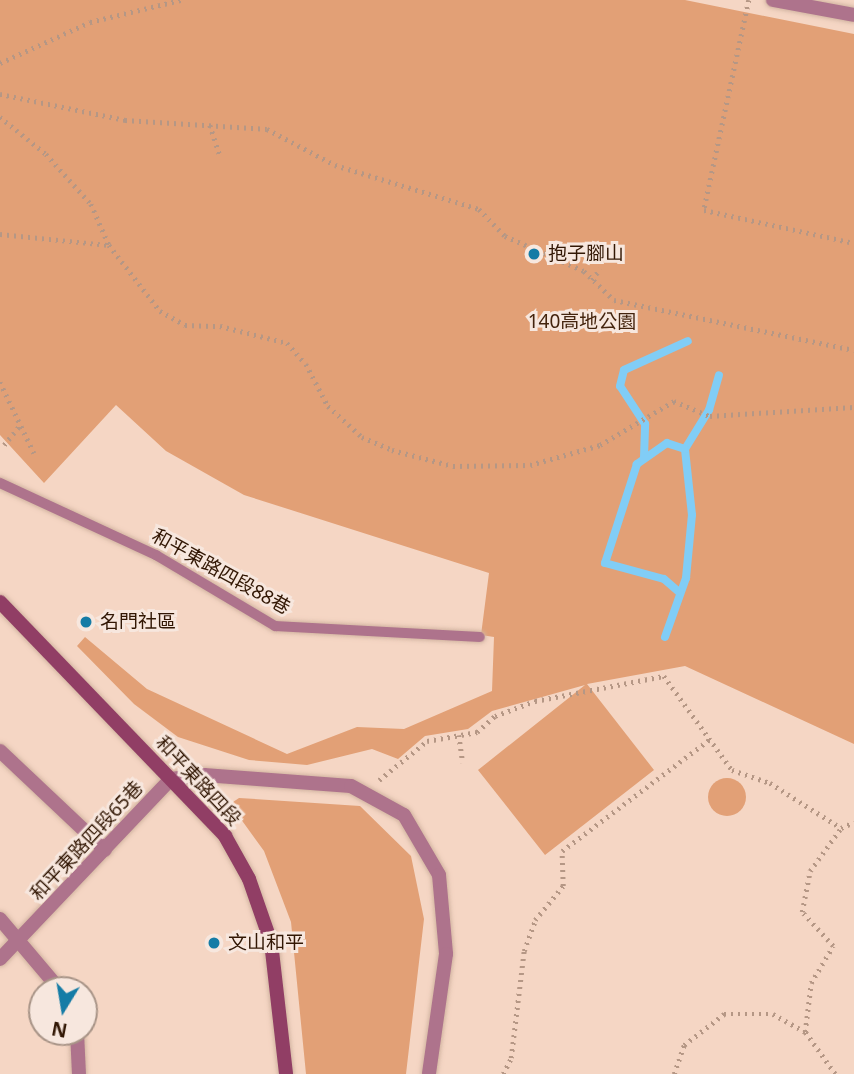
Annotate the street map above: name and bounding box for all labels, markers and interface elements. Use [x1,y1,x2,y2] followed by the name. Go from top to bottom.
[548,243,624,265] place label: 抱子腳山
[526,246,542,262] marker: 抱子腳山
[528,311,636,333] park label: 140高地公園
[148,525,294,619] street label: 和平東路四段88巷
[100,611,176,633] place label: 名門社區
[78,614,94,630] marker: 名門社區
[151,732,245,830] street label: 和平東路四段
[26,777,148,905] street label: 和平東路四段65巷
[228,932,304,954] place label: 文山和平
[206,935,222,951] marker: 文山和平
[28,976,98,1046] north arrow
[49,1015,69,1044] text: N

